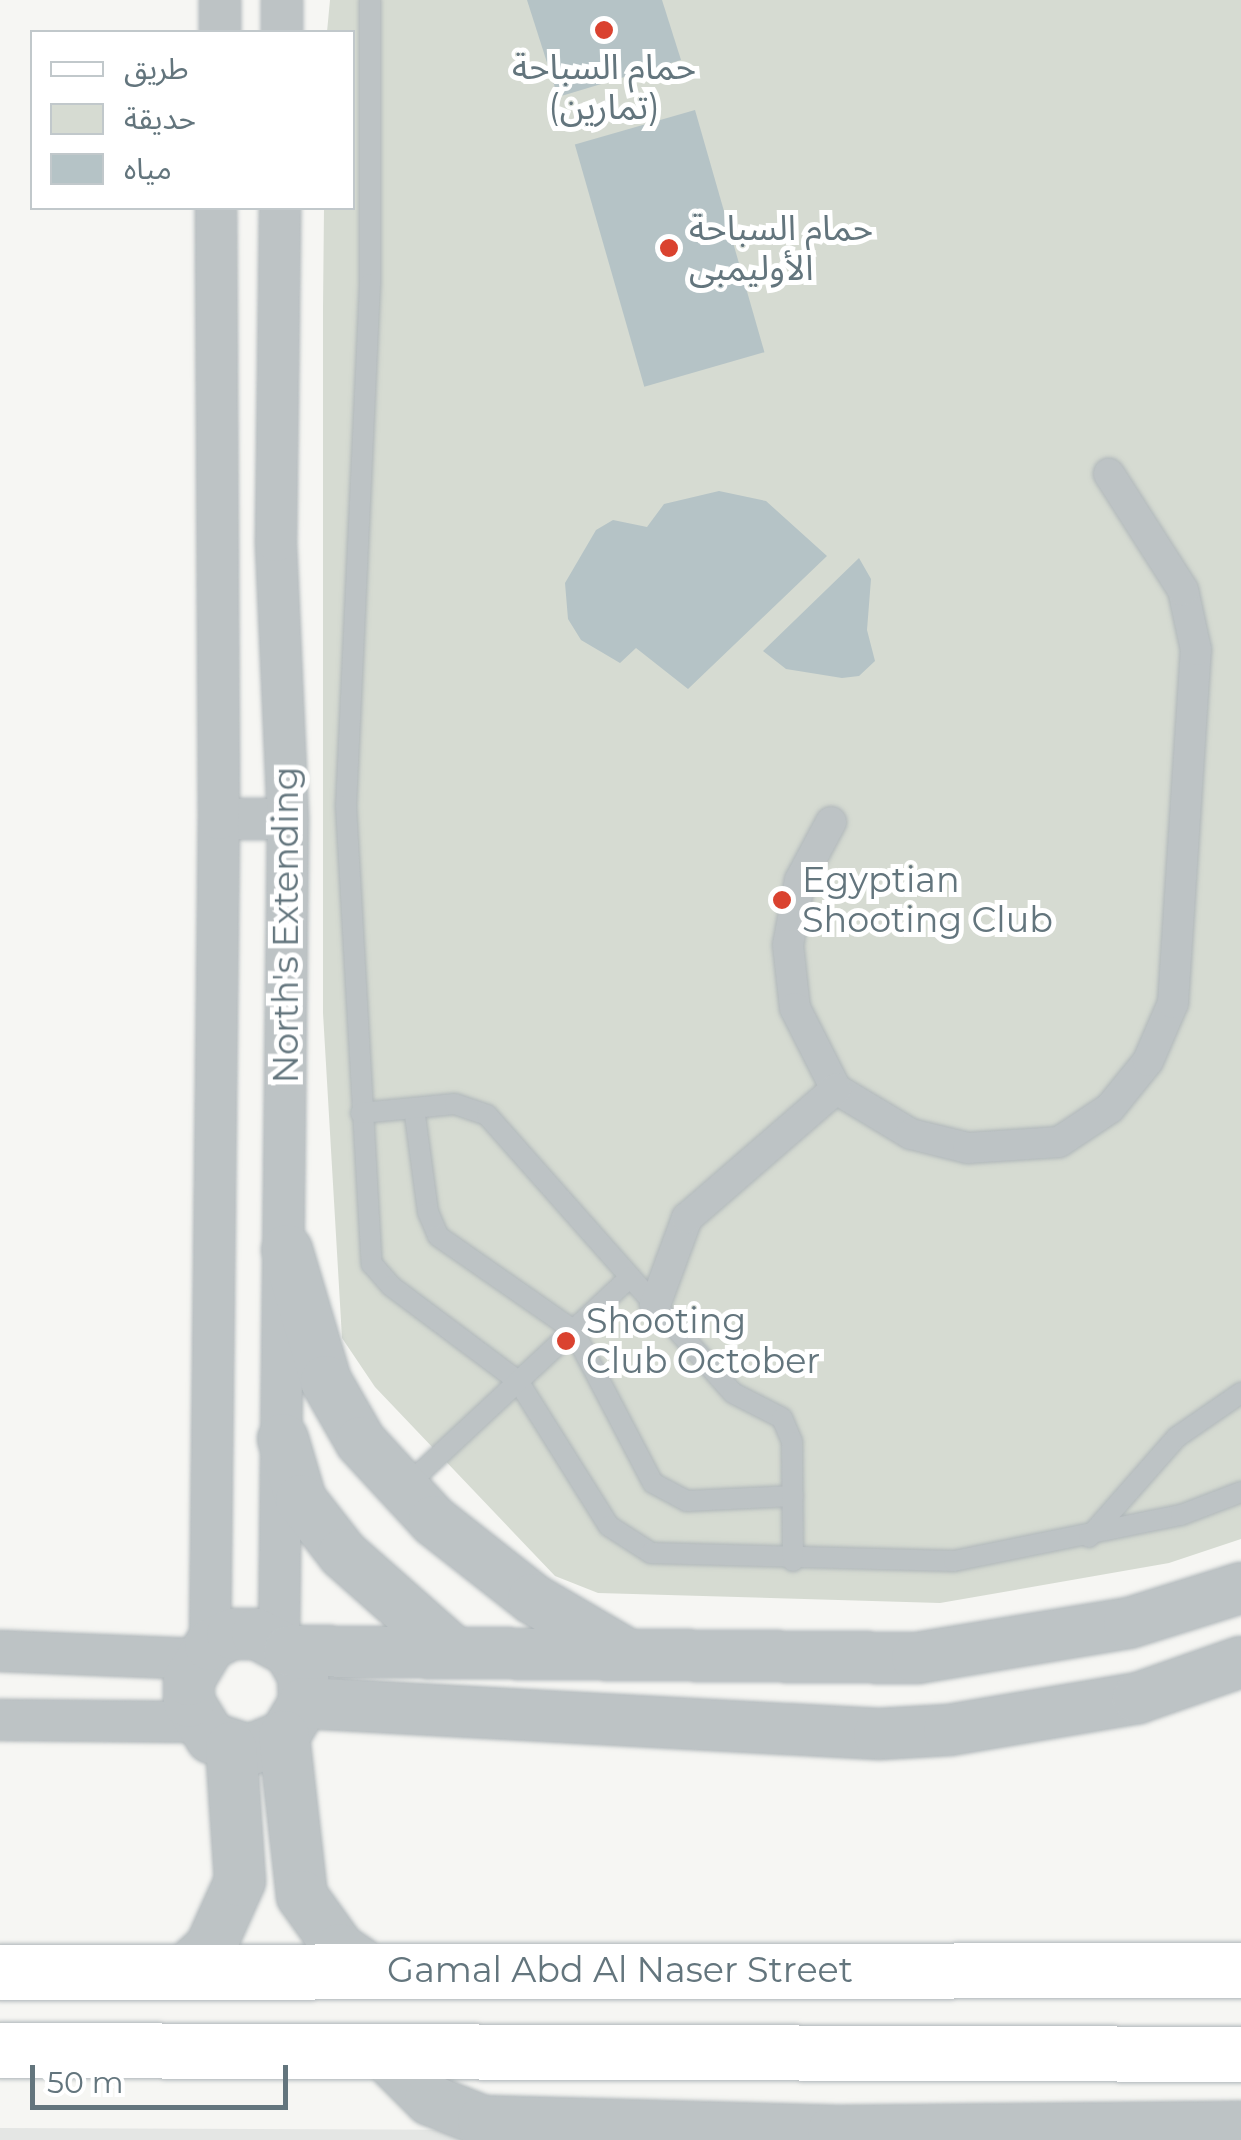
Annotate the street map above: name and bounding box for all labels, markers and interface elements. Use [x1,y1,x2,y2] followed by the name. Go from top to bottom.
[593,19,615,41] marker: حمام السباحة (تمارين)
[30,30,355,210] legend
[512,46,696,128] place label: حمام السباحة (تمارين)
[124,50,189,87] text: طريق
[124,100,196,137] text: حديقة
[124,150,172,187] text: مياه
[689,207,873,289] place label: حمام السباحة الأوليمبى
[658,237,680,259] marker: حمام السباحة الأوليمبى
[265,767,307,1083] street label: North's Extending
[802,859,1053,941] place label: Egyptian Shooting Club
[771,889,793,911] marker: Egyptian Shooting Club
[586,1300,820,1382] place label: Shooting Club October
[555,1330,577,1352] marker: Shooting Club October
[387,1949,853,1991] street label: Gamal Abd Al Naser Street
[35,2045,292,2107] scale bar
[47,2064,124,2101] text: 50 m

